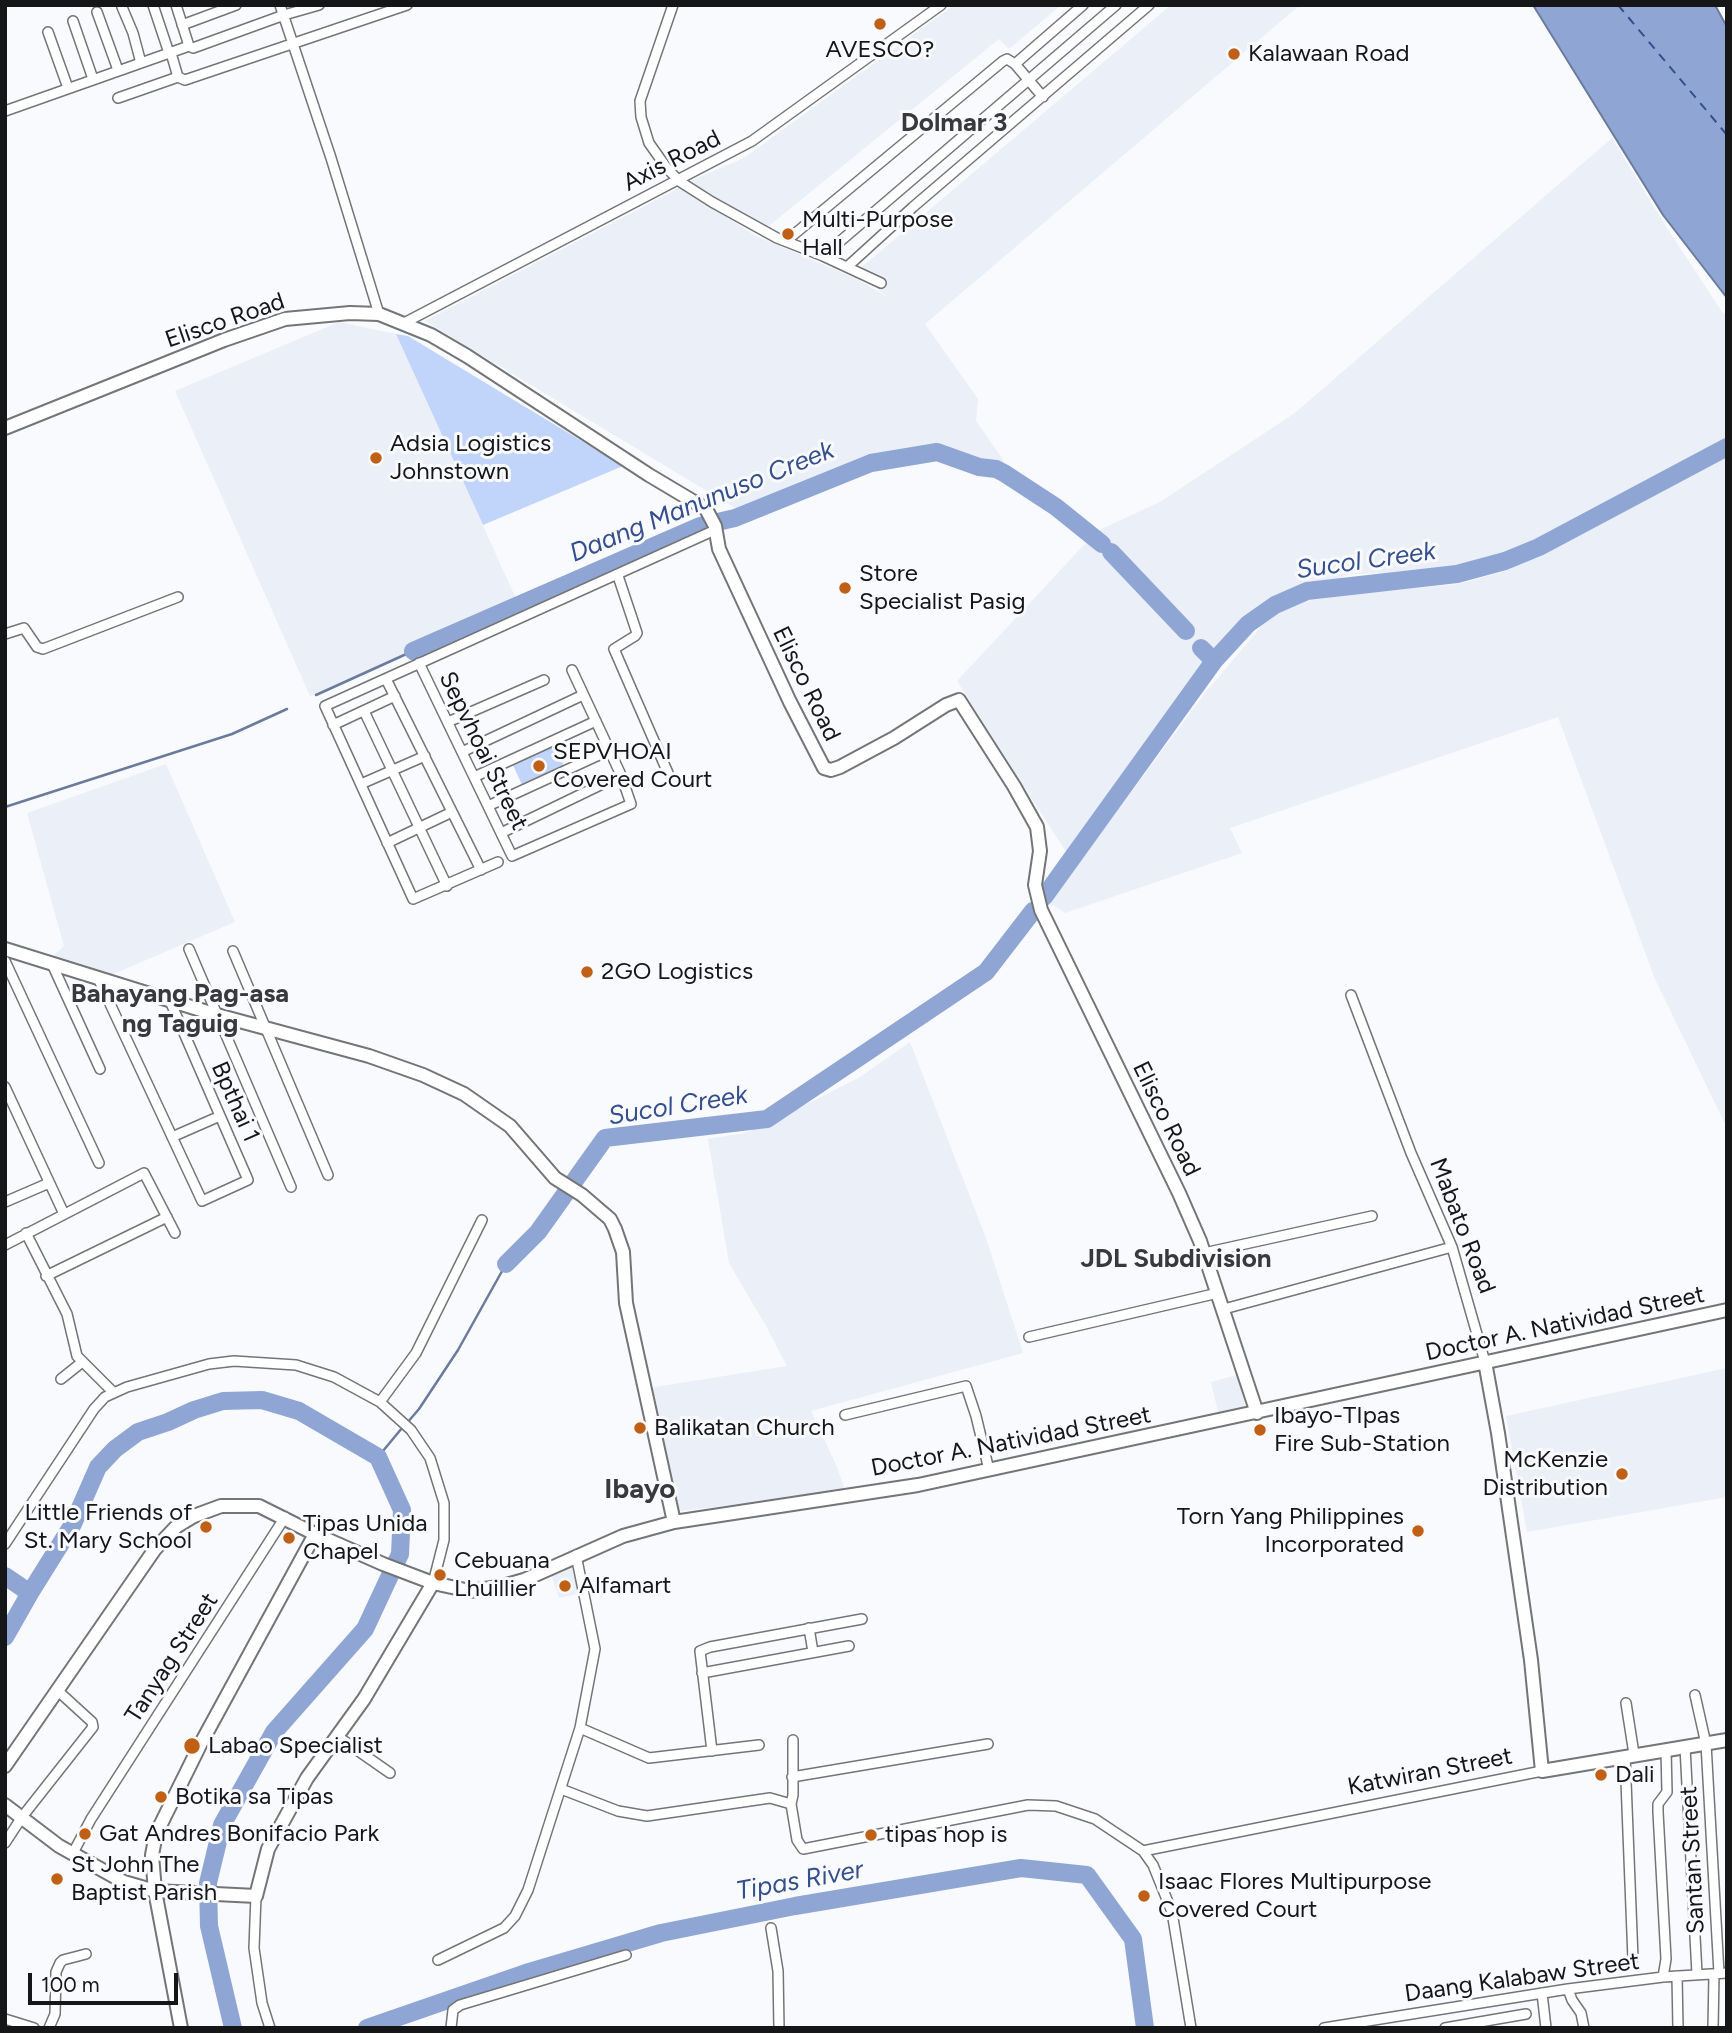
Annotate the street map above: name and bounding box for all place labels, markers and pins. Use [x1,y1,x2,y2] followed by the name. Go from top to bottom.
[872,16,888,32] marker: AVESCO?
[826,36,934,64] place label: AVESCO?
[1248,40,1410,68] place label: Kalawaan Road
[1226,46,1242,62] marker: Kalawaan Road
[802,206,953,262] place label: Multi-Purpose Hall
[780,226,796,242] marker: Multi-Purpose Hall
[390,430,551,486] place label: Adsia Logistics Johnstown
[368,450,384,466] marker: Adsia Logistics Johnstown
[859,560,1026,616] place label: Store Specialist Pasig
[837,580,853,596] marker: Store Specialist Pasig
[553,738,712,794] place label: SEPVHOAI Covered Court
[531,758,547,774] marker: SEPVHOAI Covered Court
[601,958,753,986] place label: 2GO Logistics
[579,964,595,980] marker: 2GO Logistics
[1274,1402,1450,1458] place label: Ibayo-TIpas Fire Sub-Station
[654,1414,835,1442] place label: Balikatan Church
[632,1420,648,1436] marker: Balikatan Church
[1252,1422,1268,1438] marker: Ibayo-TIpas Fire Sub-Station
[1483,1446,1608,1502] place label: McKenzie Distribution
[1614,1466,1630,1482] marker: McKenzie Distribution
[24,1499,192,1555] place label: Little Friends of St. Mary School
[1177,1503,1404,1559] place label: Torn Yang Philippines Incorporated
[303,1510,428,1566] place label: Tipas Unida Chapel
[198,1519,214,1535] marker: Little Friends of St. Mary School
[1410,1523,1426,1539] marker: Torn Yang Philippines Incorporated
[281,1530,297,1546] marker: Tipas Unida Chapel
[454,1547,550,1603] place label: Cebuana Lhuillier
[432,1567,448,1583] marker: Cebuana Lhuillier
[579,1572,671,1600] place label: Alfamart
[557,1578,573,1594] marker: Alfamart
[208,1732,383,1760] place label: Labao Specialist
[182,1736,202,1756] marker: Labao Specialist
[1615,1761,1655,1789] place label: Dali
[1593,1767,1609,1783] marker: Dali
[175,1783,334,1811] place label: Botika sa Tipas
[153,1789,169,1805] marker: Botika sa Tipas
[99,1820,379,1848] place label: Gat Andres Bonifacio Park
[885,1821,1007,1849] place label: tipas hop is
[77,1826,93,1842] marker: Gat Andres Bonifacio Park
[863,1827,879,1843] marker: tipas hop is
[71,1851,217,1907] place label: St John The Baptist Parish
[1158,1868,1431,1924] place label: Isaac Flores Multipurpose Covered Court
[49,1871,65,1887] marker: St John The Baptist Parish
[1136,1888,1152,1904] marker: Isaac Flores Multipurpose Covered Court

